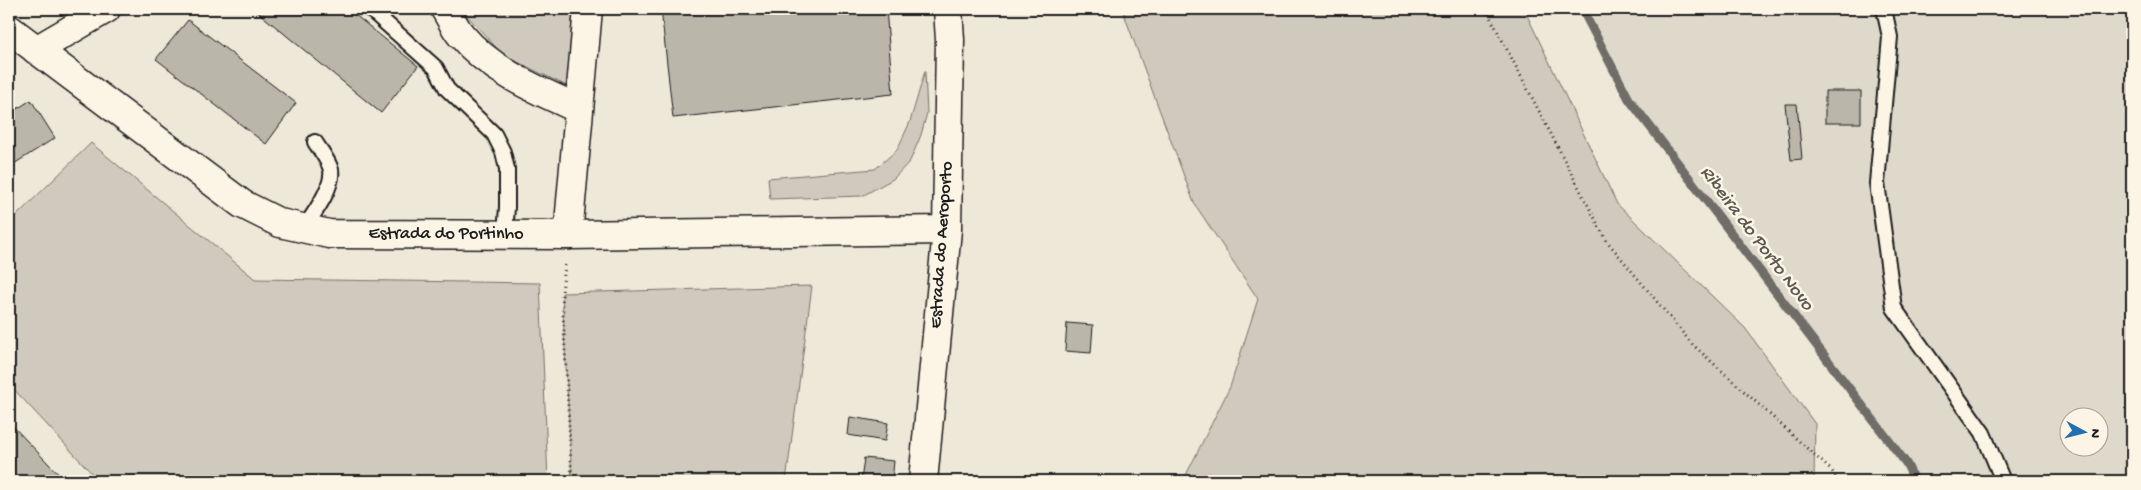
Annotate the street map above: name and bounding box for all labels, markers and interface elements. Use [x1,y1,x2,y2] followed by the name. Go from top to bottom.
[926,161,958,329] street label: Estrada do Aeroporto
[1694,162,1819,317] water label: Ribeira do Porto Novo
[369,224,523,245] street label: Estrada do Portinho
[2058,408,2108,458] north arrow
[2085,428,2103,439] text: N

